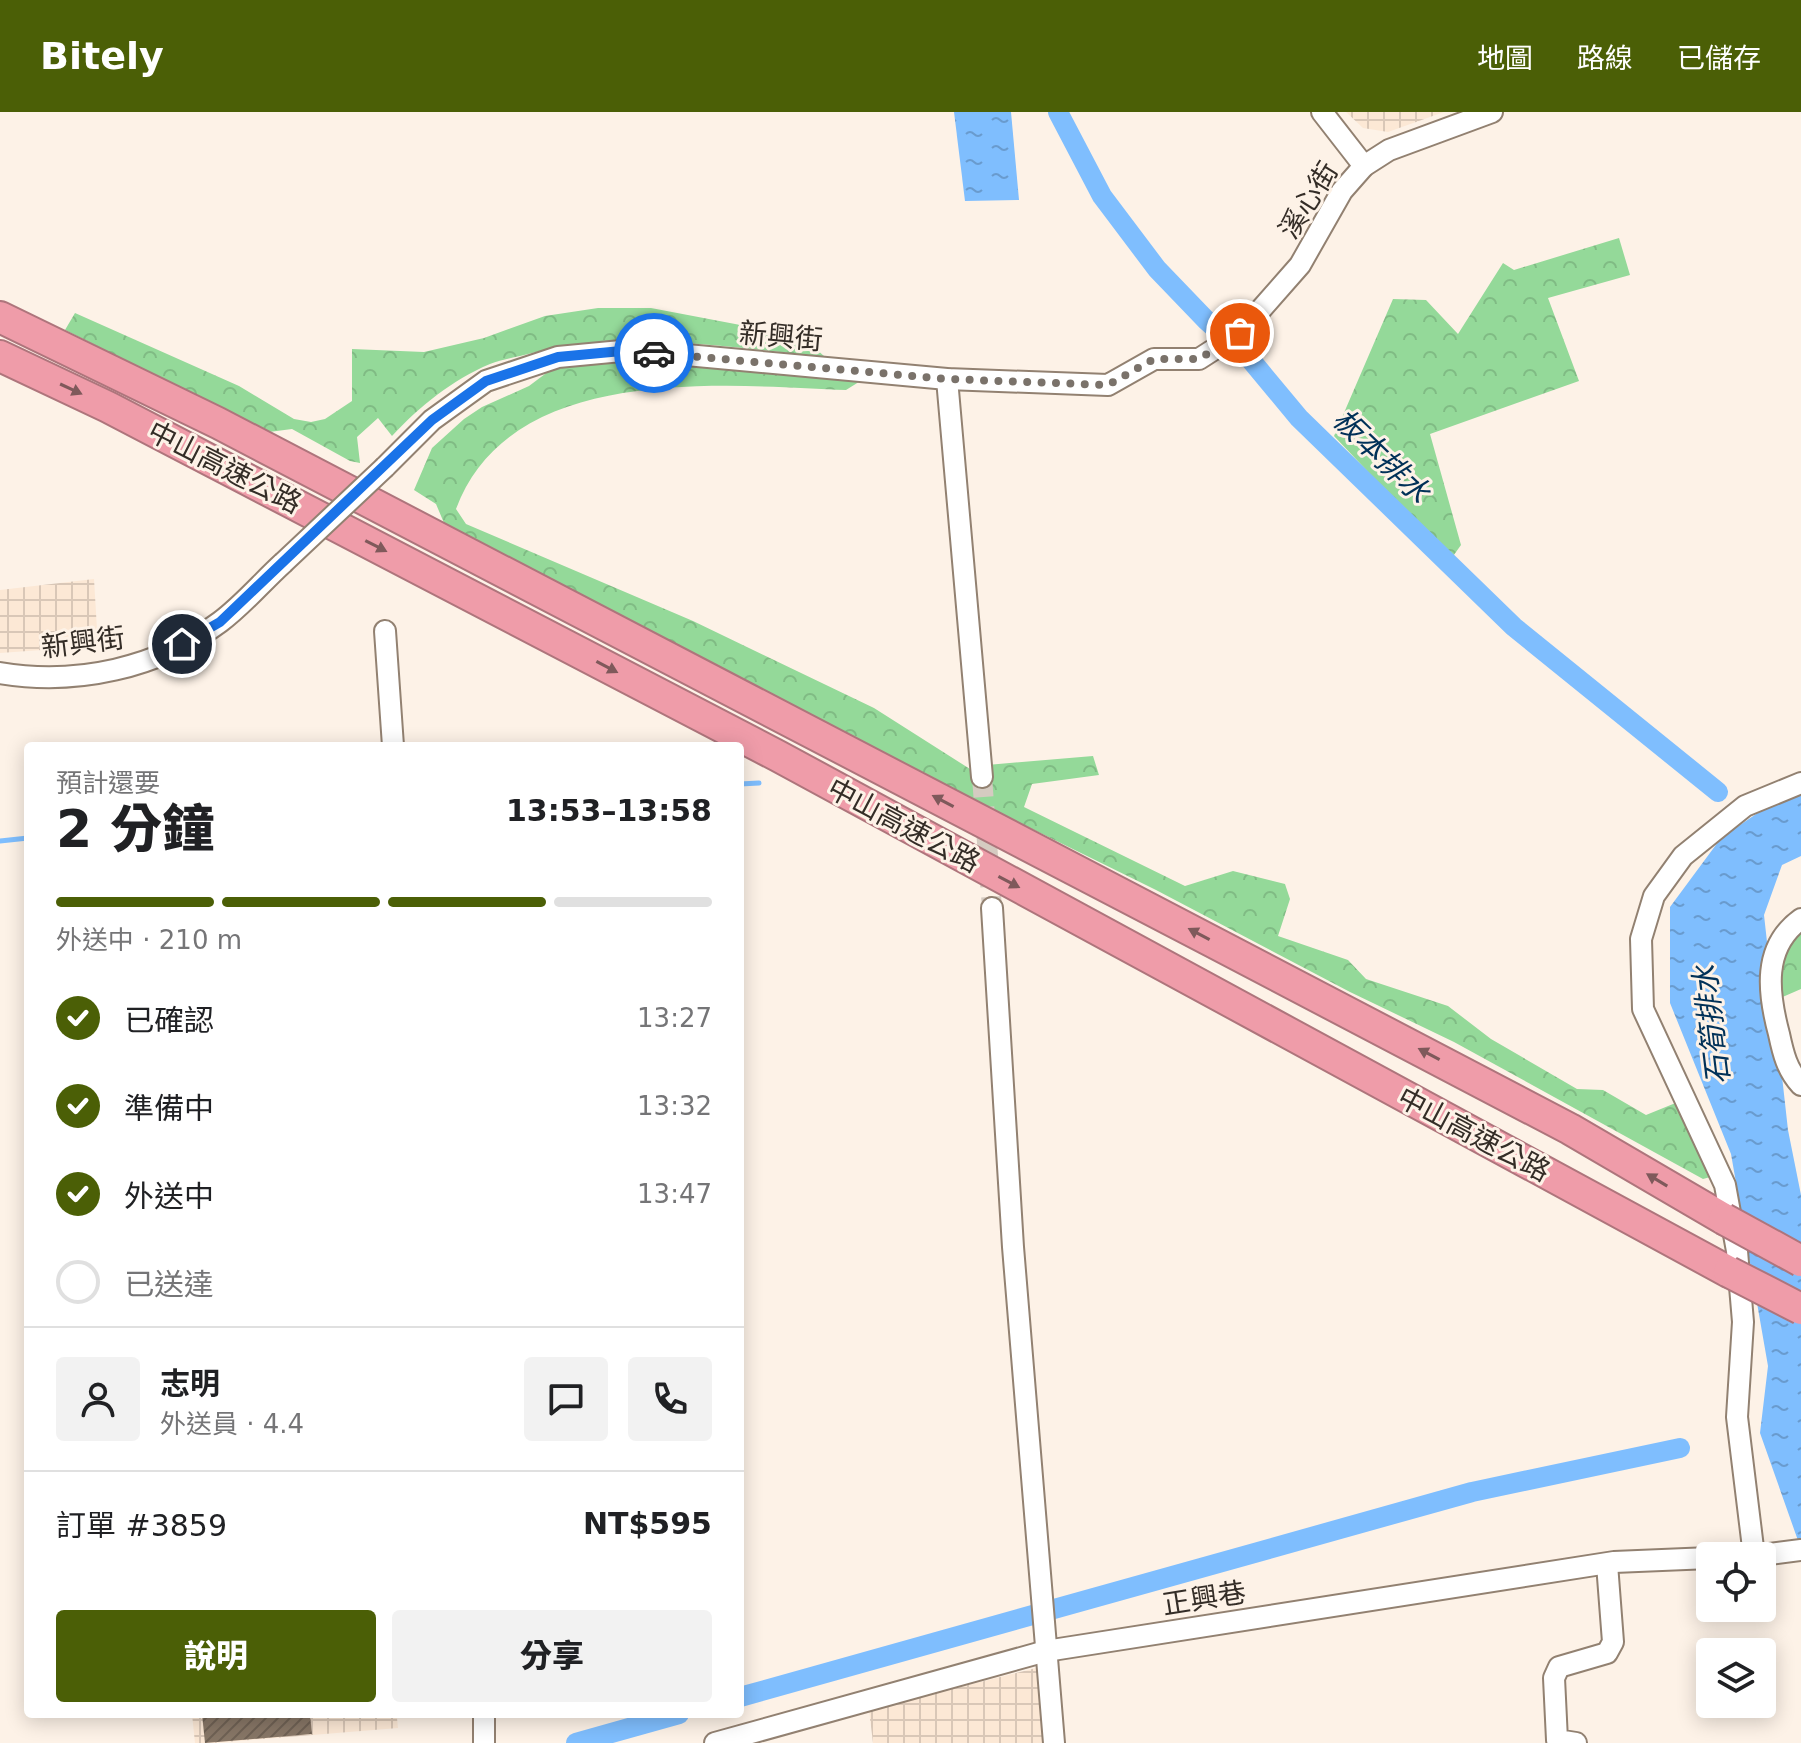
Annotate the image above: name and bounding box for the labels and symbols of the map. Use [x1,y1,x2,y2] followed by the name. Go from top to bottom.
[1272,156,1345,245] street label: 溪心街
[1206,299,1274,367] pin
[614,313,694,393] courier
[738,316,824,357] street label: 新興街
[59,382,82,396] one-way arrow
[1326,401,1438,511] water label: 板本排水
[142,415,307,520] street label: 中山高速公路
[365,540,388,553] one-way arrow
[148,610,216,678] pin
[39,621,127,664] street label: 新興街
[595,660,618,673] one-way arrow
[822,771,986,879] street label: 中山高速公路
[932,794,955,807] one-way arrow
[998,874,1020,888] one-way arrow
[1187,927,1210,940] one-way arrow
[1687,961,1736,1087] water label: 石筍排水
[1418,1048,1440,1062] one-way arrow
[1392,1080,1556,1188] street label: 中山高速公路
[1646,1173,1668,1187] one-way arrow
[1160,1576,1248,1621] street label: 正興巷

